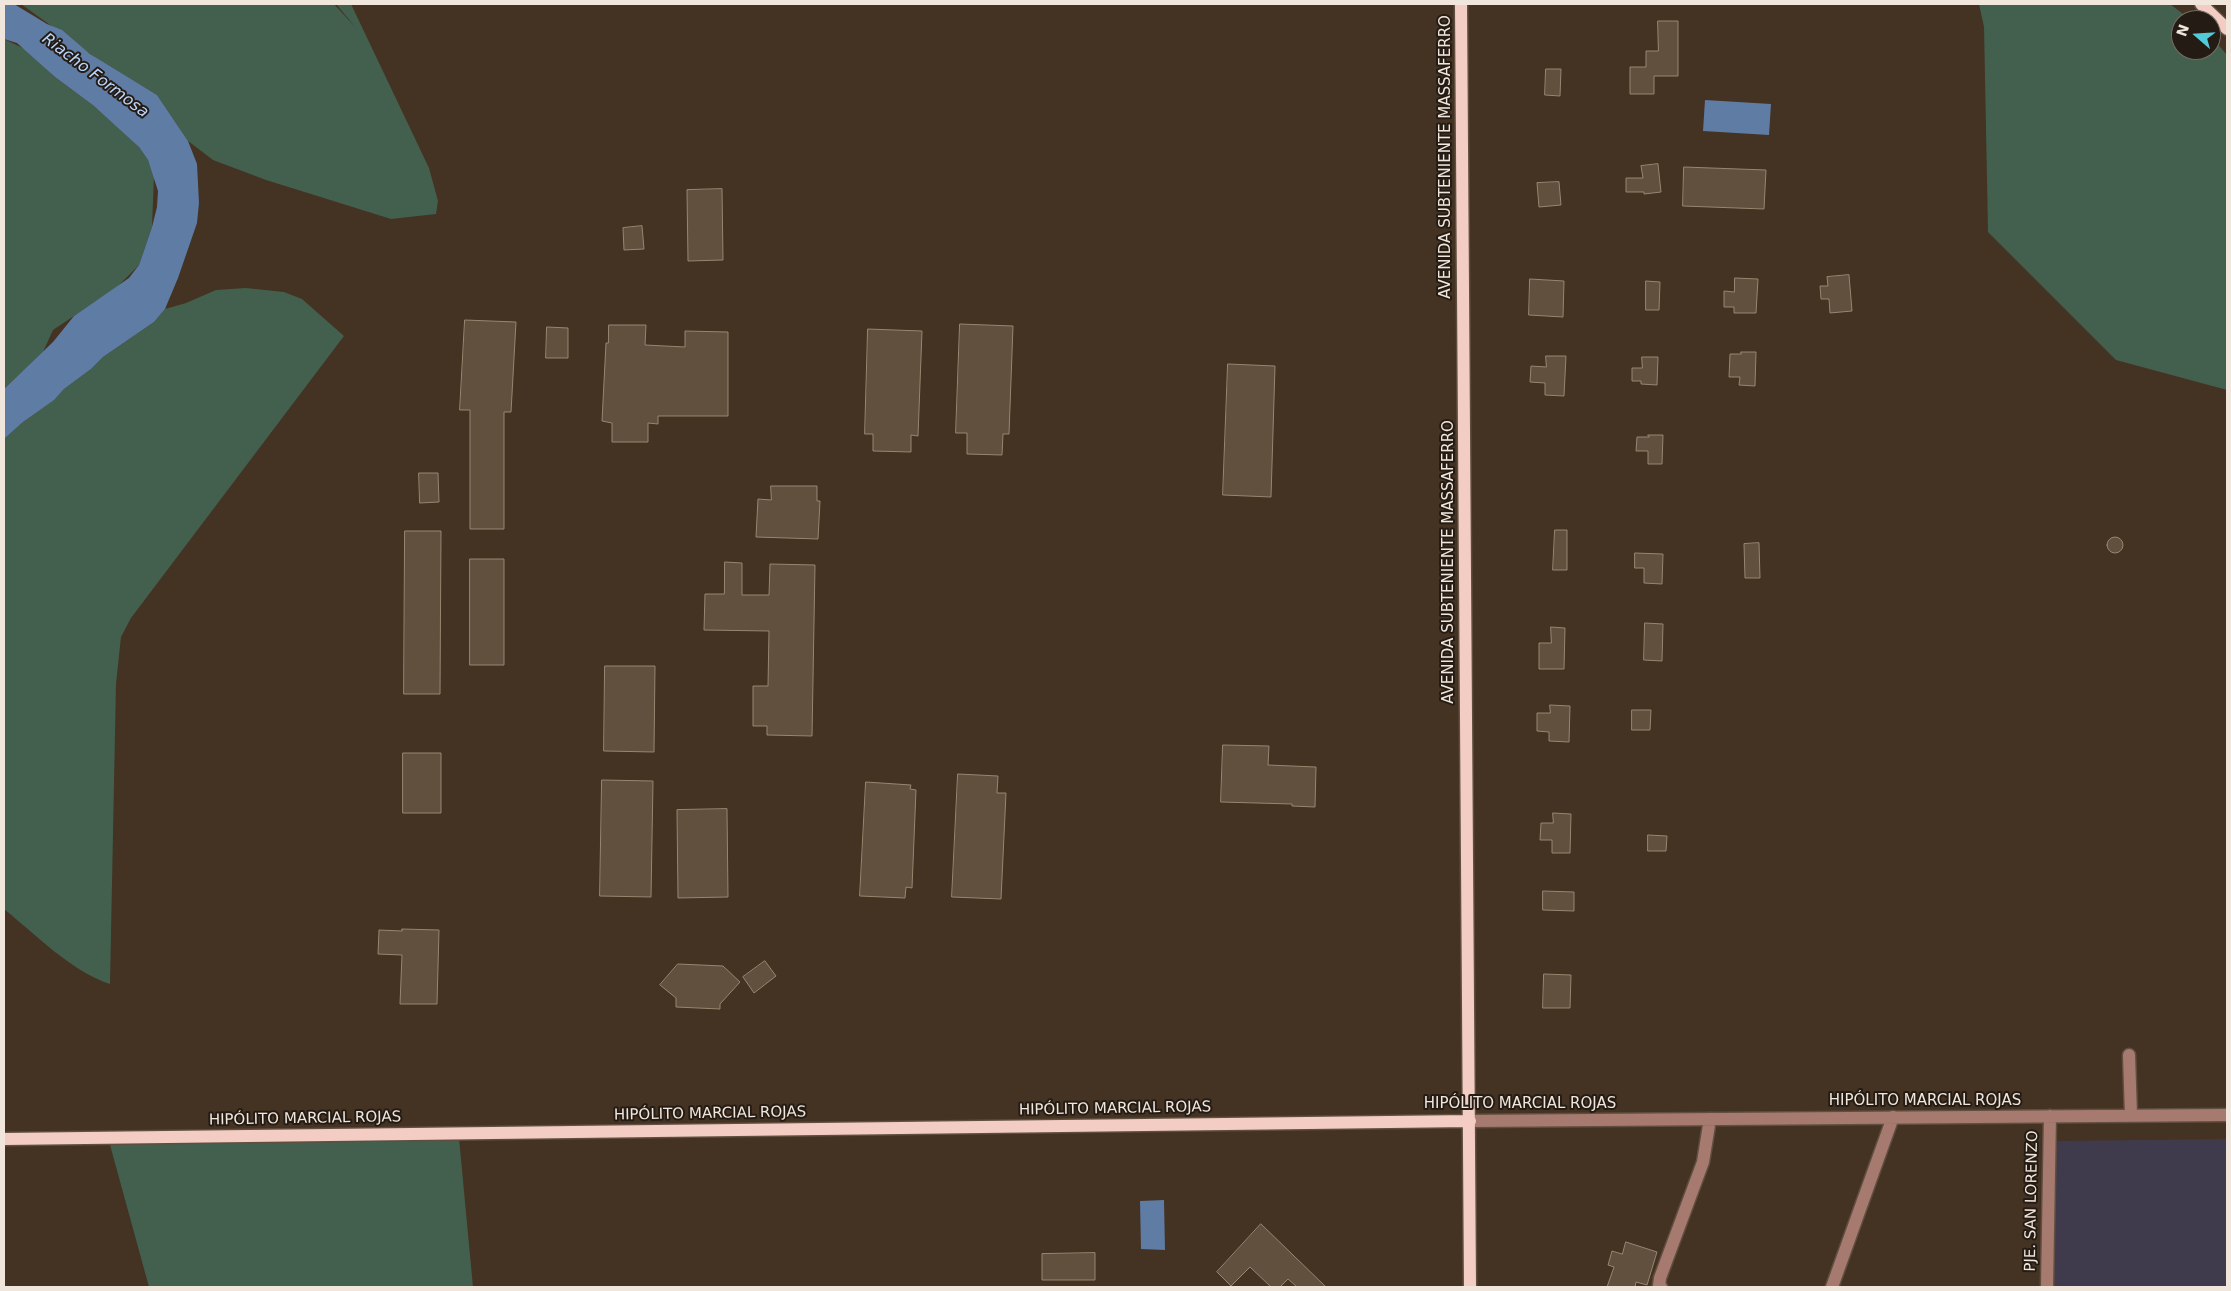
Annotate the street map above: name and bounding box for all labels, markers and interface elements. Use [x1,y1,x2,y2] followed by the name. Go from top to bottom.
[2171,10,2221,60] north arrow
[1437,15,1455,299] street label: AVENIDA SUBTENIENTE MASSAFERRO
[2173,22,2192,39] text: N
[38,30,152,122] water label: Riacho Formosa
[1440,420,1458,704] street label: AVENIDA SUBTENIENTE MASSAFERRO
[1829,1092,2021,1110] street label: HIPÓLITO MARCIAL ROJAS
[1424,1095,1616,1113] street label: HIPÓLITO MARCIAL ROJAS
[1019,1098,1211,1120] street label: HIPÓLITO MARCIAL ROJAS
[614,1103,806,1125] street label: HIPÓLITO MARCIAL ROJAS
[209,1108,401,1130] street label: HIPÓLITO MARCIAL ROJAS
[2022,1130,2042,1272] street label: PJE. SAN LORENZO

